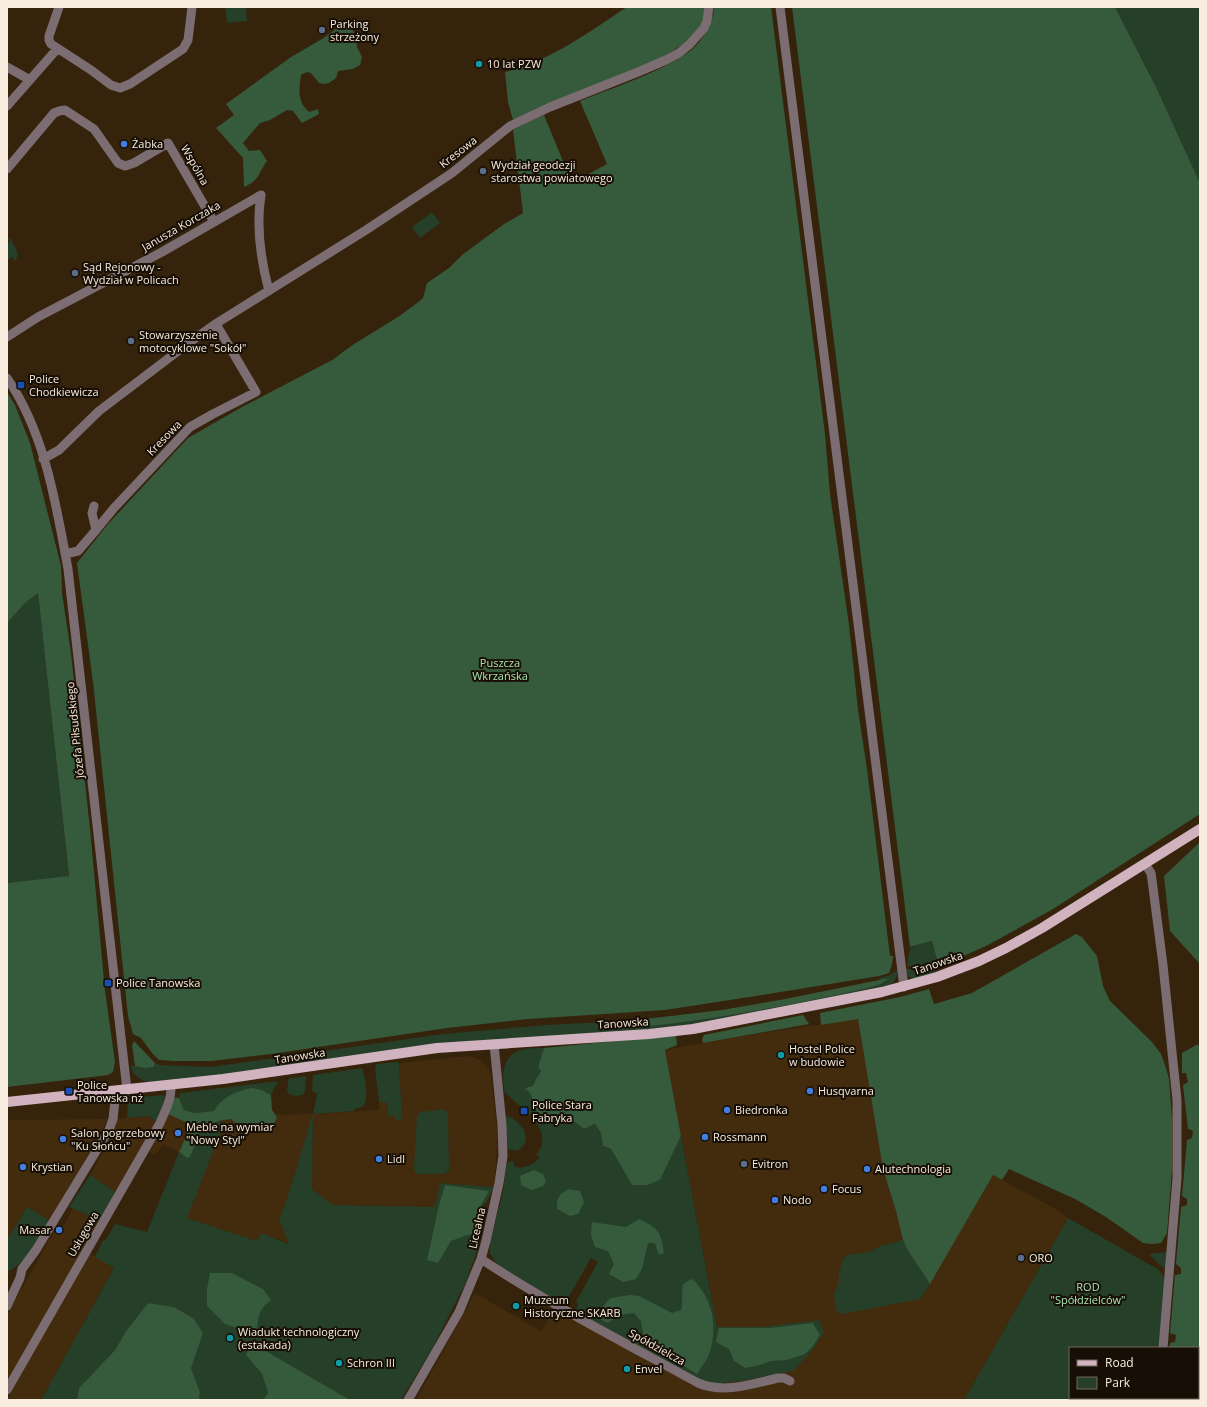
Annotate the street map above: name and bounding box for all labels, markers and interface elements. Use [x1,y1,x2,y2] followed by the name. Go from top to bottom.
[330,16,380,44] place label: Parking strzeżony
[317,25,327,35] marker: Parking strzeżony
[487,56,541,71] place label: 10 lat PZW
[474,59,484,69] marker: 10 lat PZW
[436,132,480,171] street label: Kresowa
[132,136,163,151] place label: Żabka
[119,139,129,149] marker: Żabka
[178,142,213,188] street label: Wspólna
[491,157,613,185] place label: Wydział geodezji starostwa powiatowego
[478,166,488,176] marker: Wydział geodezji starostwa powiatowego
[138,197,223,255] street label: Janusza Korczaka
[83,259,179,287] place label: Sąd Rejonowy - Wydział w Policach
[70,268,80,278] marker: Sąd Rejonowy - Wydział w Policach
[139,327,246,355] place label: Stowarzyszenie motocyklowe "Sokół"
[126,336,136,346] marker: Stowarzyszenie motocyklowe "Sokół"
[29,371,99,399] place label: Police Chodkiewicza
[16,380,26,390] marker: Police Chodkiewicza
[143,417,184,459] street label: Kresowa
[472,655,528,683] park label: Puszcza Wkrzańska
[62,681,87,780] street label: Józefa Piłsudskiego
[911,947,964,978] street label: Tanowska
[116,975,200,990] place label: Police Tanowska
[103,978,113,988] marker: Police Tanowska
[597,1013,649,1032] street label: Tanowska
[789,1041,855,1069] place label: Hostel Police w budowie
[273,1044,326,1067] street label: Tanowska
[776,1050,786,1060] marker: Hostel Police w budowie
[77,1077,143,1105] place label: Police Tanowska nż
[818,1083,874,1098] place label: Husqvarna
[64,1086,74,1096] marker: Police Tanowska nż
[805,1086,815,1096] marker: Husqvarna
[532,1097,592,1125] place label: Police Stara Fabryka
[735,1102,788,1117] place label: Biedronka
[722,1105,732,1115] marker: Biedronka
[519,1106,529,1116] marker: Police Stara Fabryka
[186,1119,274,1147] place label: Meble na wymiar "Nowy Styl"
[71,1125,165,1153] place label: Salon pogrzebowy "Ku Słońcu"
[173,1128,183,1138] marker: Meble na wymiar "Nowy Styl"
[713,1129,767,1144] place label: Rossmann
[700,1132,710,1142] marker: Rossmann
[58,1134,68,1144] marker: Salon pogrzebowy "Ku Słońcu"
[387,1151,405,1166] place label: Lidl
[374,1154,384,1164] marker: Lidl
[752,1156,788,1171] place label: Evitron
[31,1159,73,1174] place label: Krystian
[739,1159,749,1169] marker: Evitron
[875,1161,951,1176] place label: Alutechnologia
[18,1162,28,1172] marker: Krystian
[862,1164,872,1174] marker: Alutechnologia
[832,1181,862,1196] place label: Focus
[819,1184,829,1194] marker: Focus
[783,1192,812,1207] place label: Nodo
[770,1195,780,1205] marker: Nodo
[465,1206,489,1250] street label: Licealna
[64,1208,102,1259] street label: Usługowa
[19,1222,52,1237] place label: Masar
[54,1225,64,1235] marker: Masar
[1029,1250,1053,1265] place label: ORO
[1016,1253,1026,1263] marker: ORO
[1051,1279,1125,1307] park label: ROD "Spółdzielców"
[524,1292,621,1320] place label: Muzeum Historyczne SKARB
[511,1301,521,1311] marker: Muzeum Historyczne SKARB
[238,1324,360,1352] place label: Wiadukt technologiczny (estakada)
[626,1325,688,1368] street label: Spółdzielcza
[225,1333,235,1343] marker: Wiadukt technologiczny (estakada)
[1069,1347,1199,1399] legend
[1105,1354,1134,1371] text: Road
[347,1355,395,1370] place label: Schron III
[334,1358,344,1368] marker: Schron III
[635,1361,662,1376] place label: Envel
[622,1364,632,1374] marker: Envel
[1105,1374,1131,1391] text: Park

